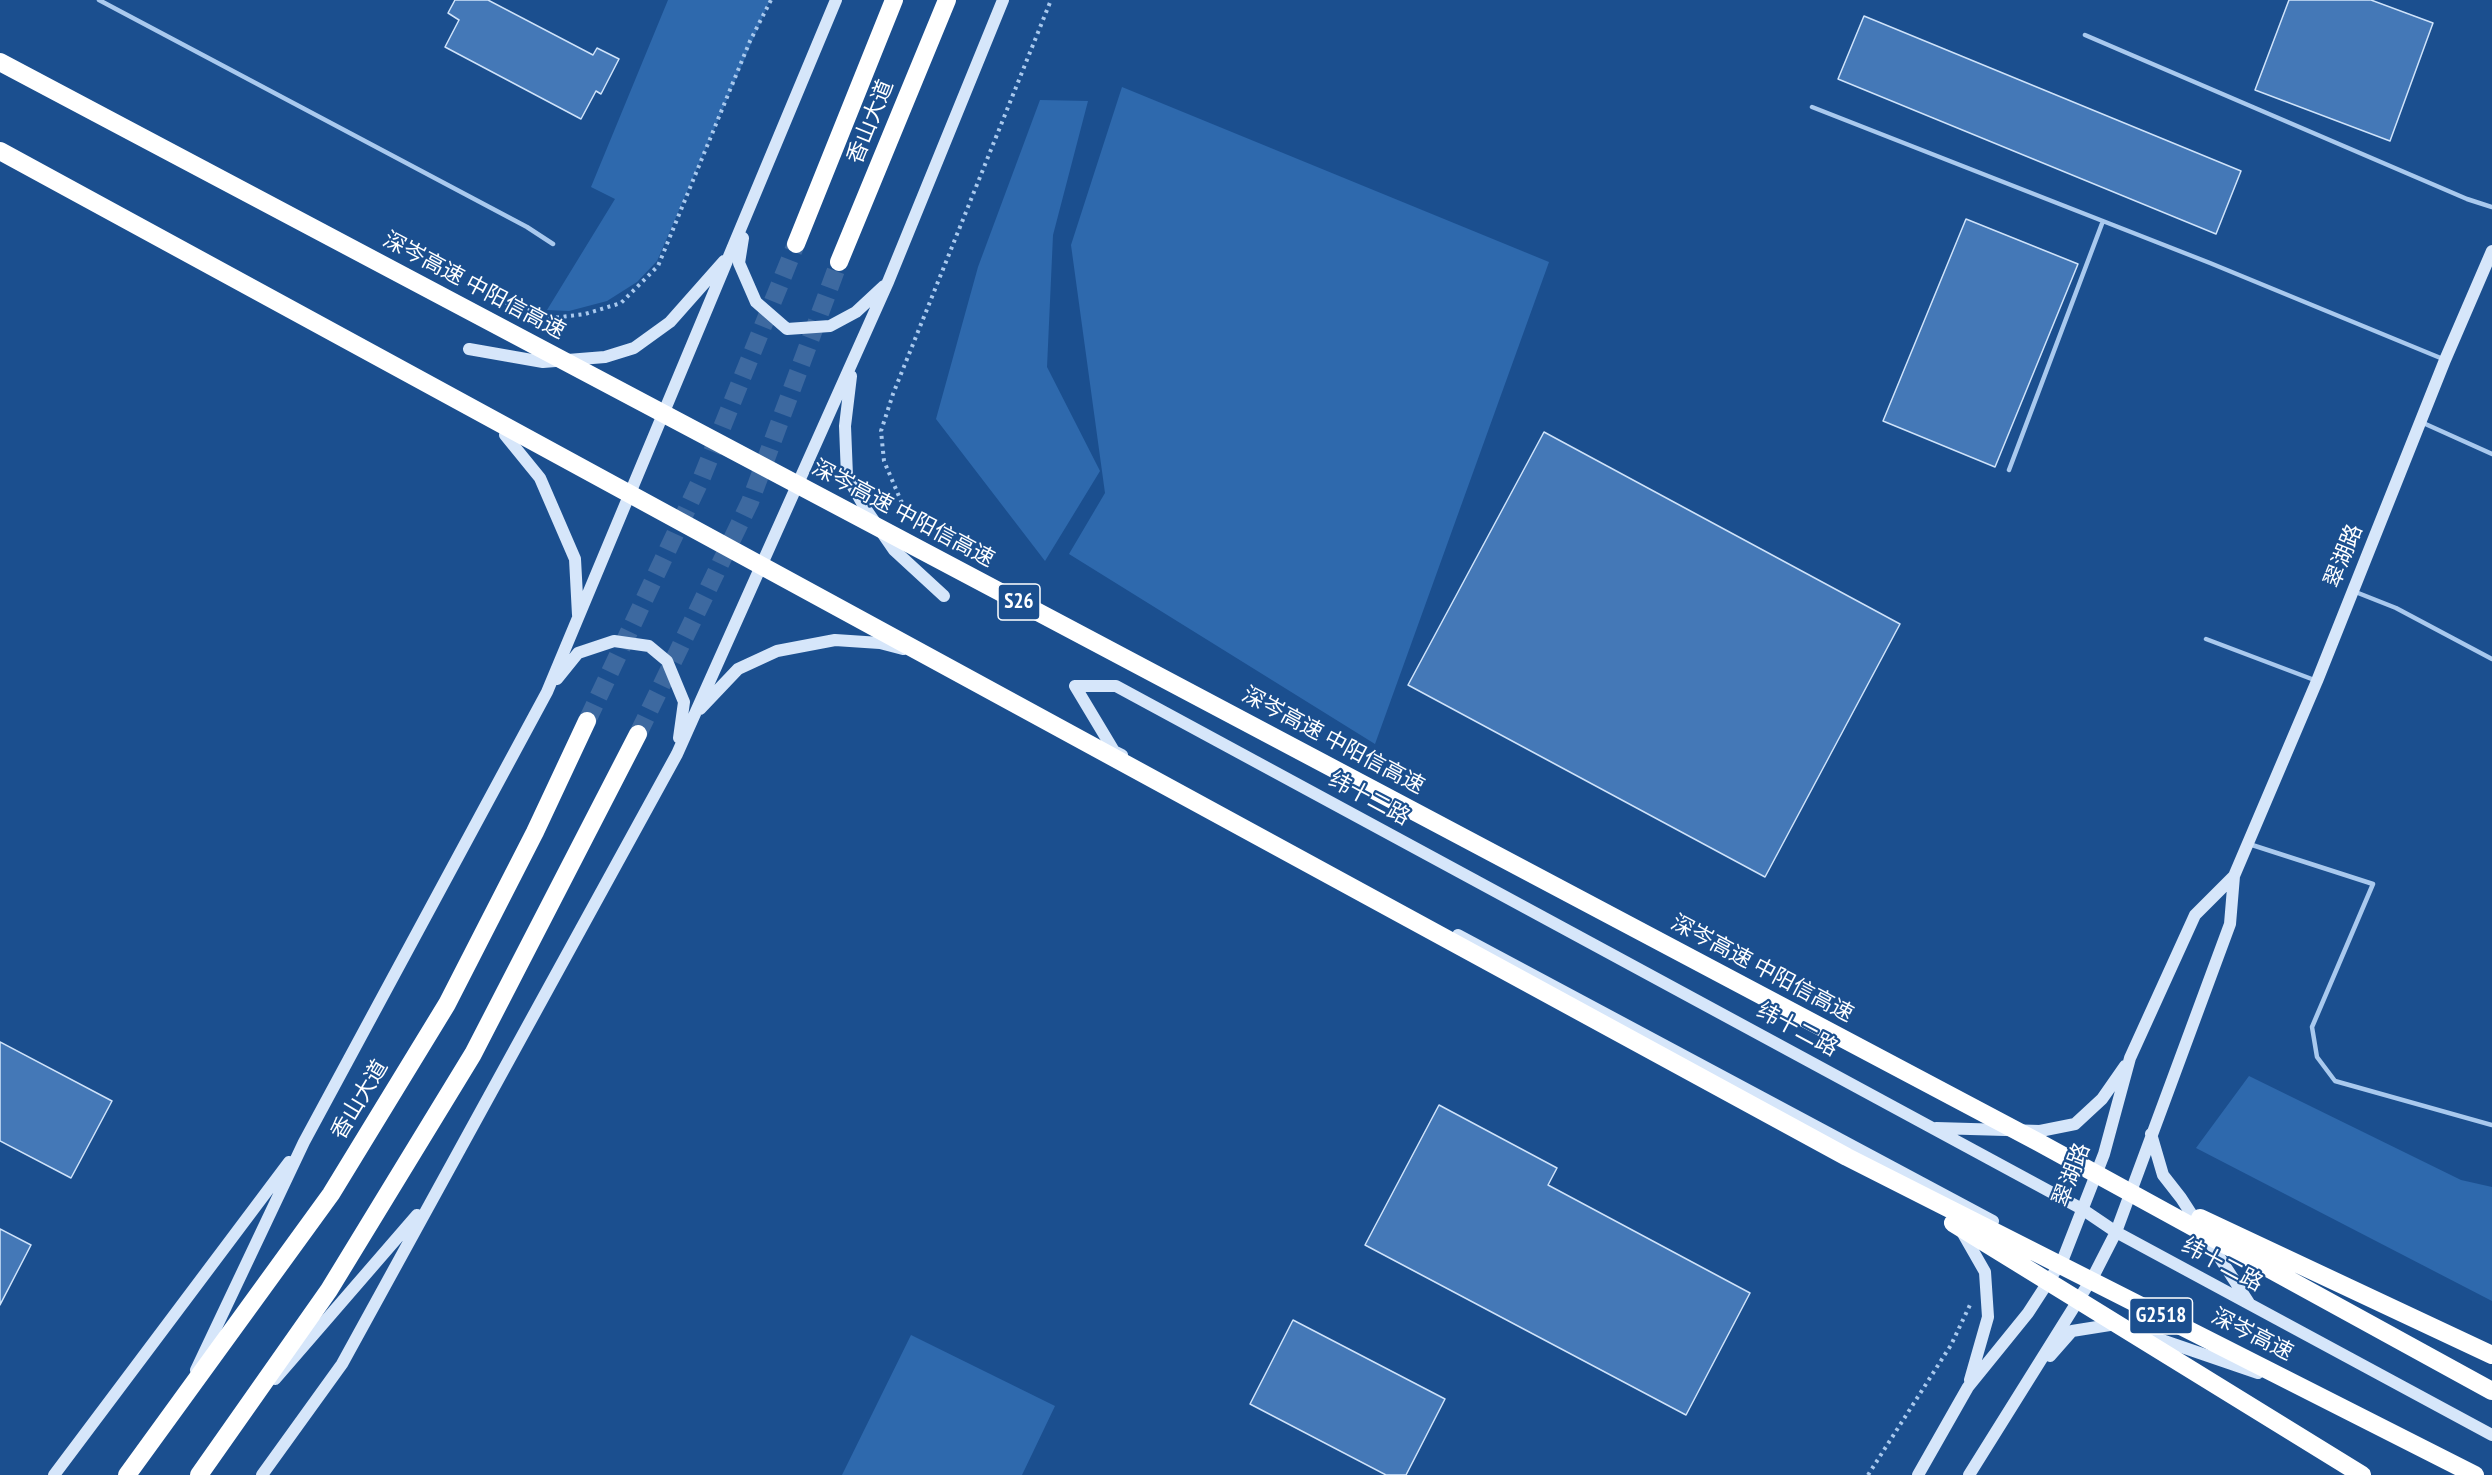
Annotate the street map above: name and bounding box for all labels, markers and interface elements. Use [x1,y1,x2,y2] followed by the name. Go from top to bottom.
[842,76,900,168] street label: 香山大道
[378,227,570,345] street label: 深岑高速 中阳信高速
[807,455,999,573] street label: 深岑高速 中阳信高速
[2319,520,2369,592] street label: 翠湖路
[998,584,1040,620] road number: S26
[1237,682,1429,800] street label: 深岑高速 中阳信高速
[1324,767,1414,831] street label: 纬十二路
[1666,910,1858,1028] street label: 深岑高速 中阳信高速
[1752,998,1842,1062] street label: 纬十二路
[326,1055,394,1145] street label: 香山大道
[2048,1139,2096,1211] street label: 翠湖路
[2177,1233,2267,1297] street label: 纬十二路
[2130,1298,2192,1334] road number: G2518
[2207,1303,2297,1367] street label: 深岑高速

